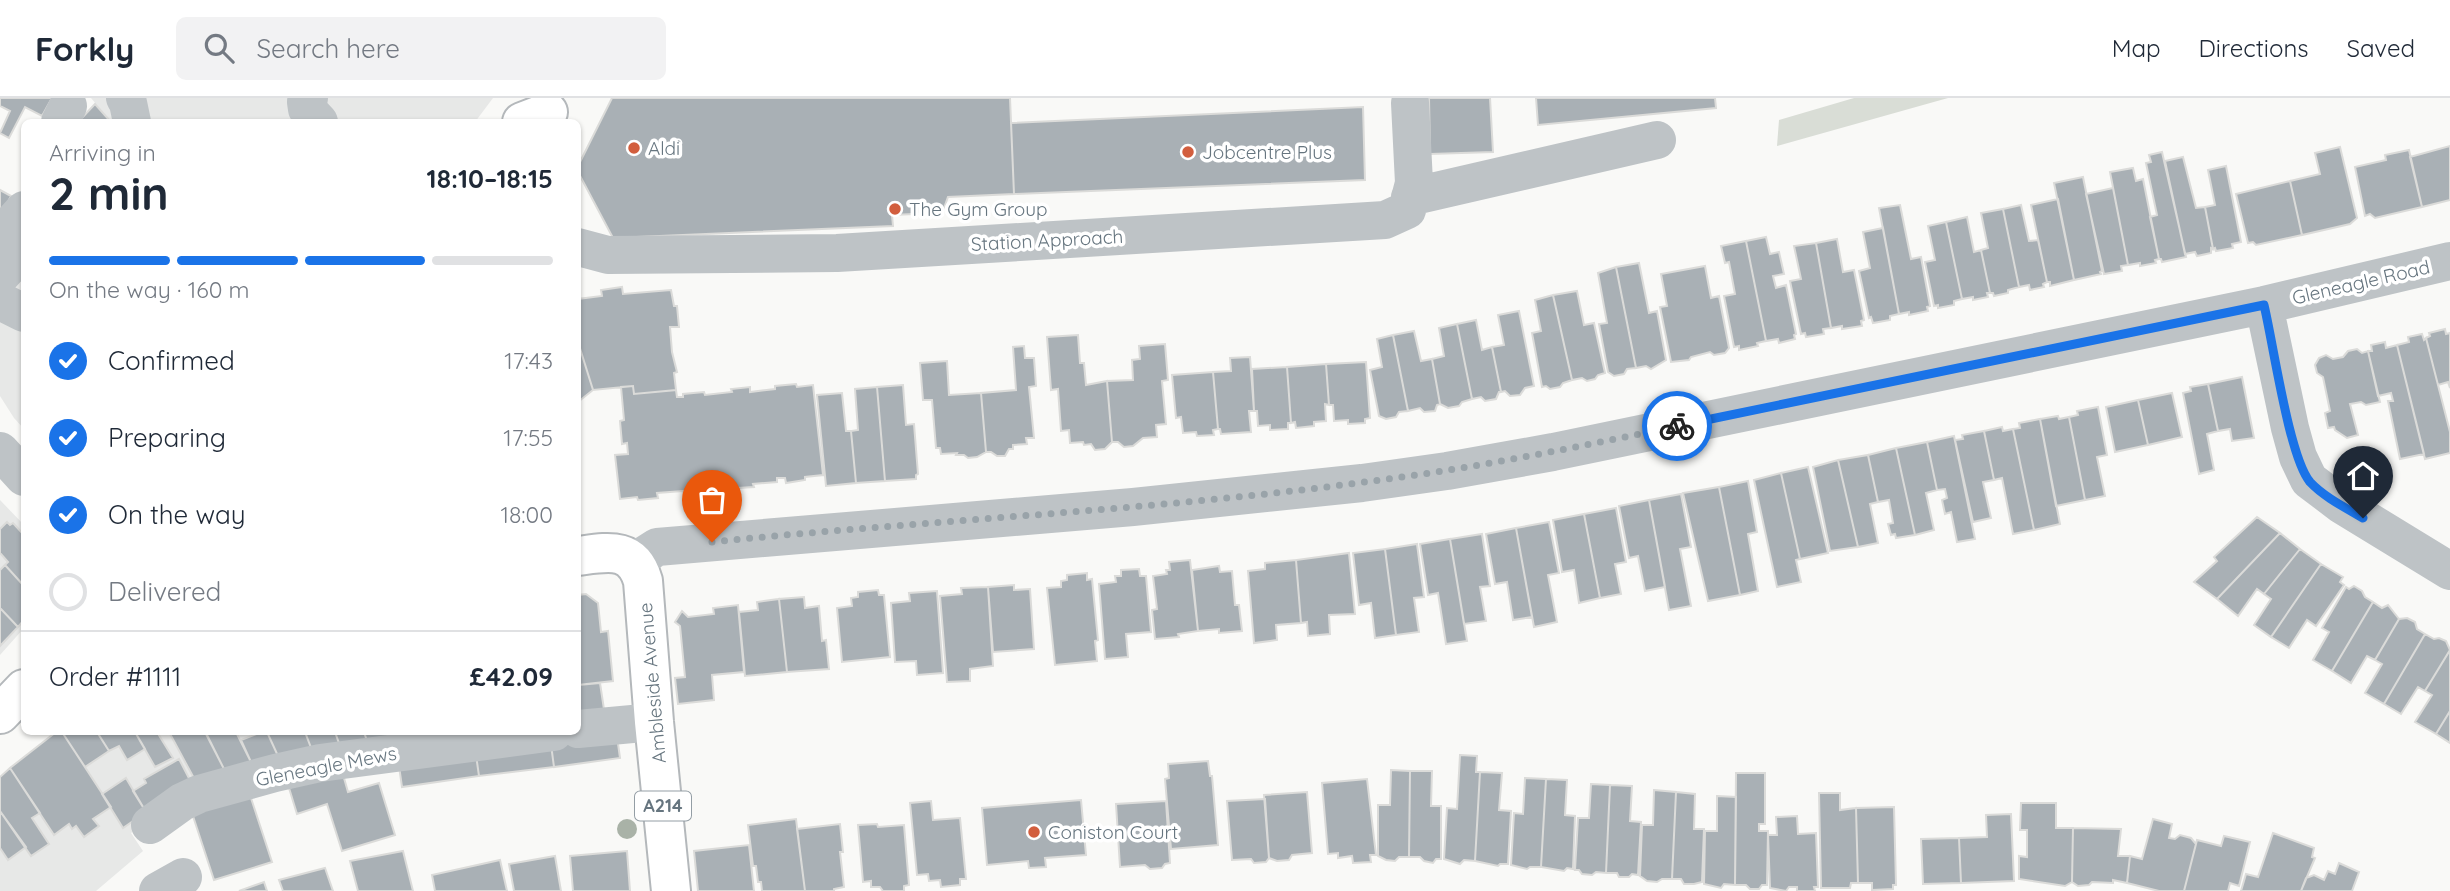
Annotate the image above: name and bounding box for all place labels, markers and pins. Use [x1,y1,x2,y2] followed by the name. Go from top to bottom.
[648,136,680,160] place label: Aldi
[626,140,642,156] marker: Aldi
[1202,140,1332,164] place label: Jobcentre Plus
[1180,144,1196,160] marker: Jobcentre Plus
[909,197,1048,221] place label: The Gym Group
[887,201,903,217] marker: The Gym Group
[2333,446,2393,518] pin
[682,470,742,542] pin
[1048,820,1178,844] place label: Coniston Court
[1026,824,1042,840] marker: Coniston Court

